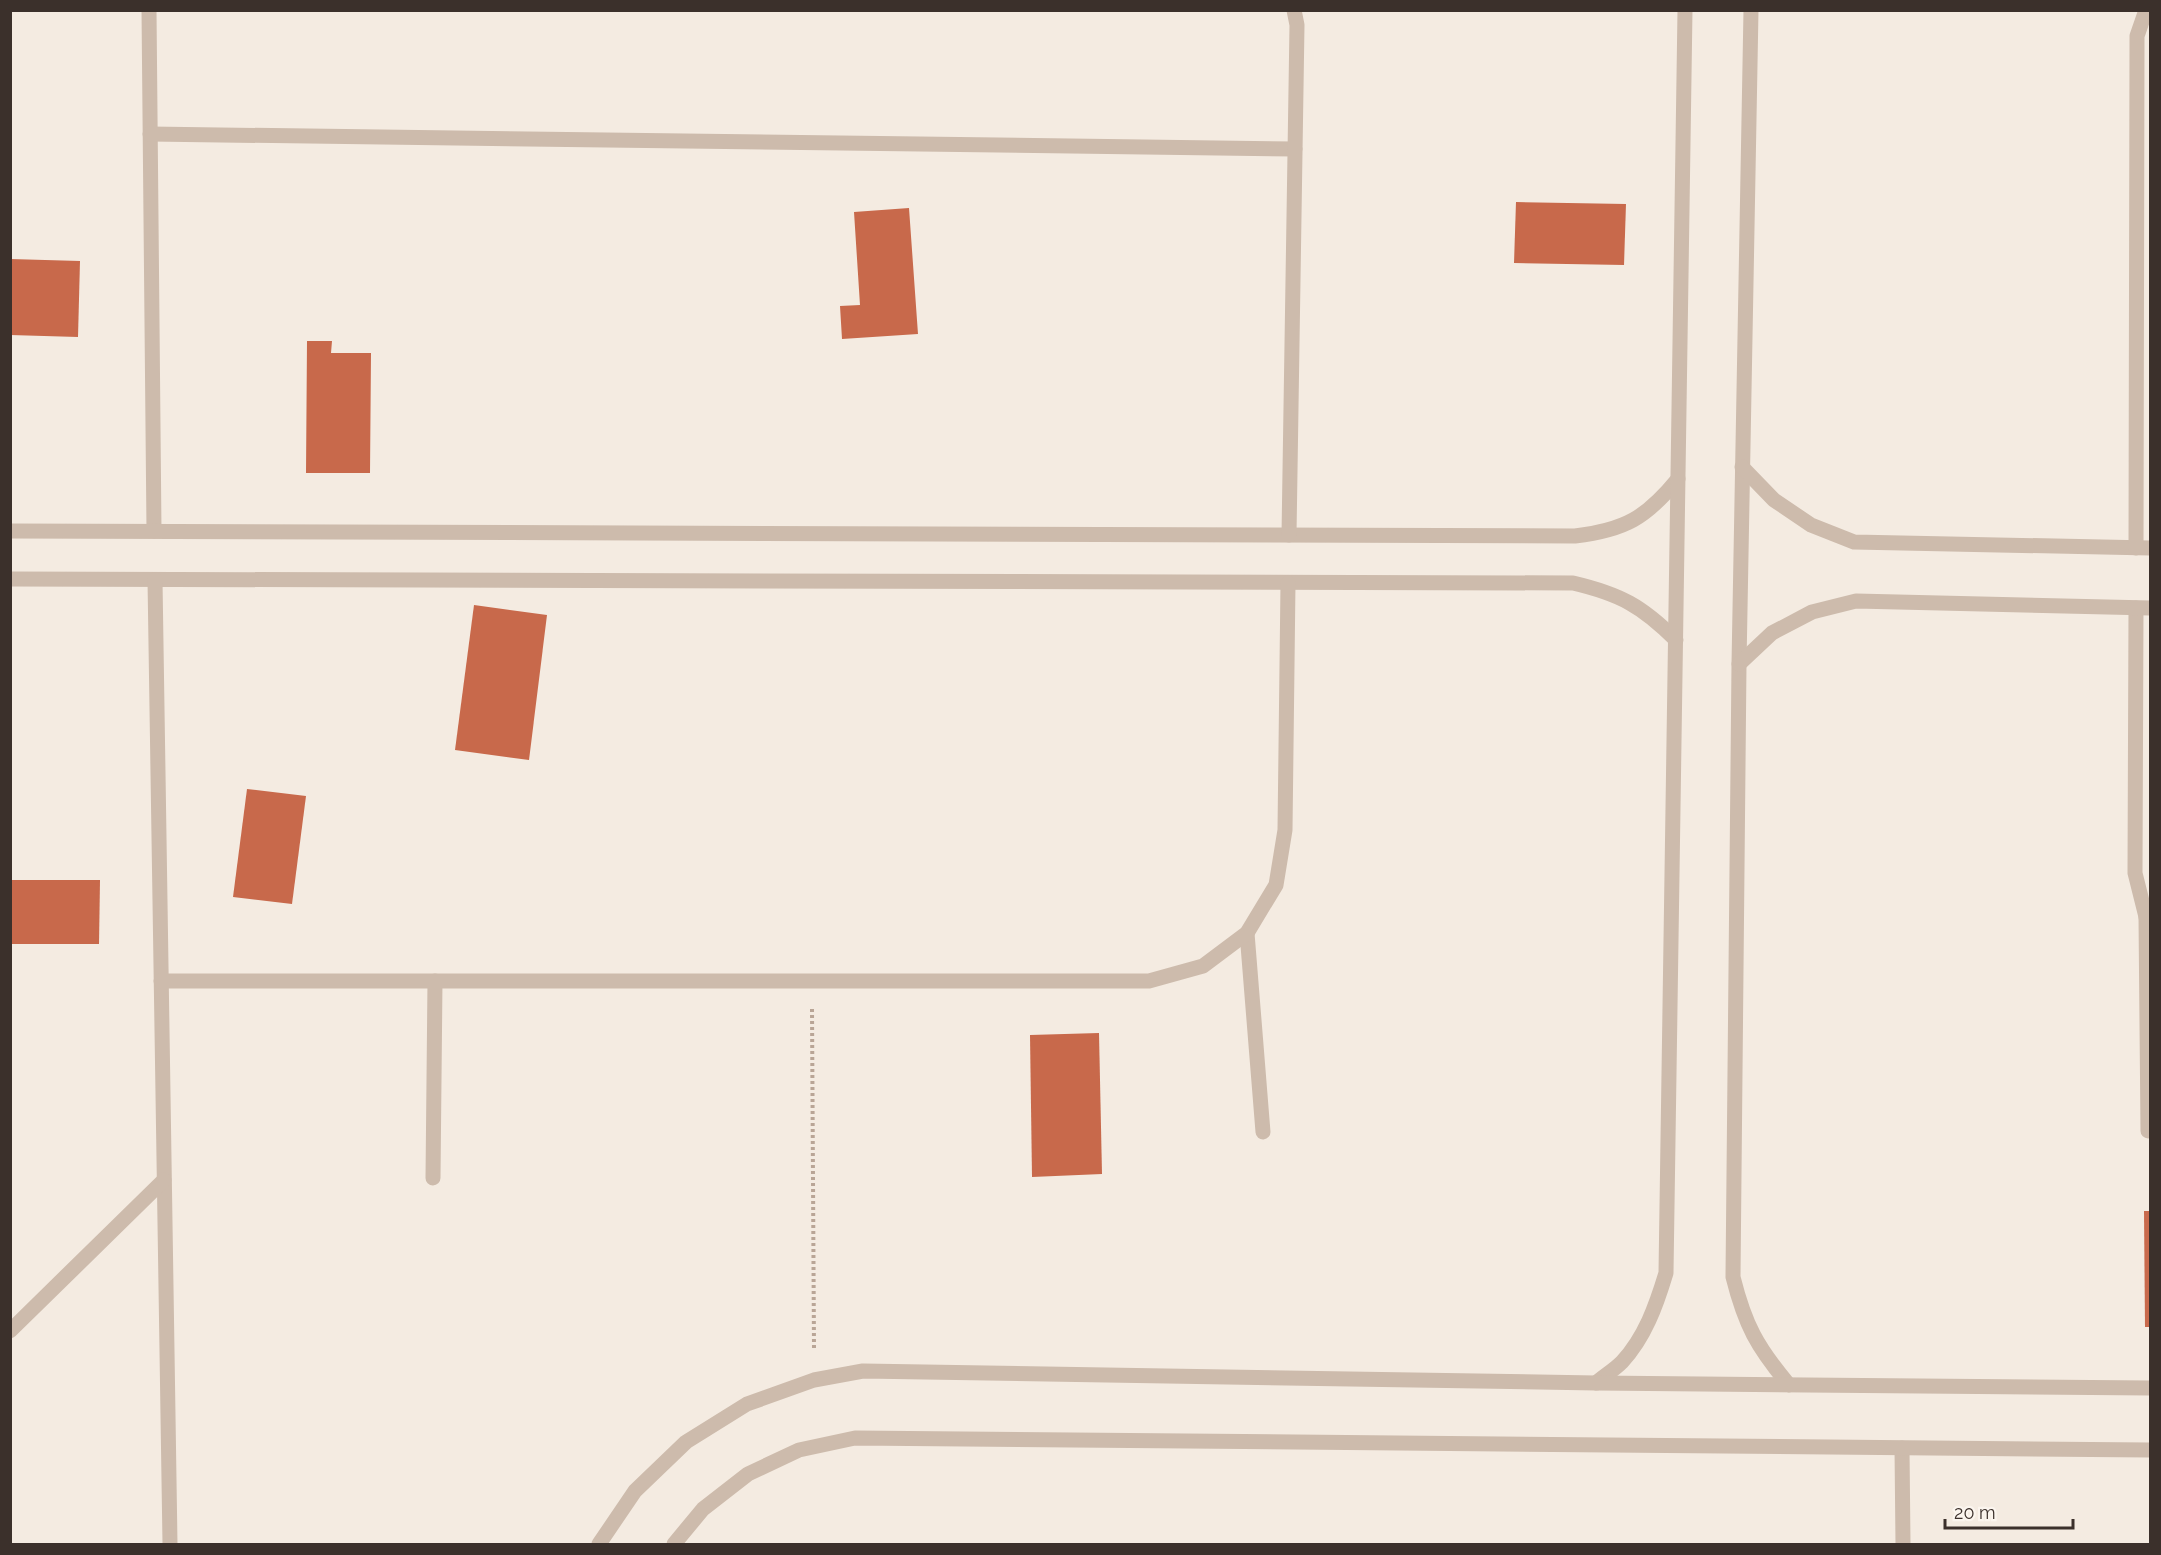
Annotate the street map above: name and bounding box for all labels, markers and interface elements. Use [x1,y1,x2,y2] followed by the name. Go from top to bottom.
[1945,1492,2072,1530] scale bar
[1954,1502,1996,1523] text: 20 m

